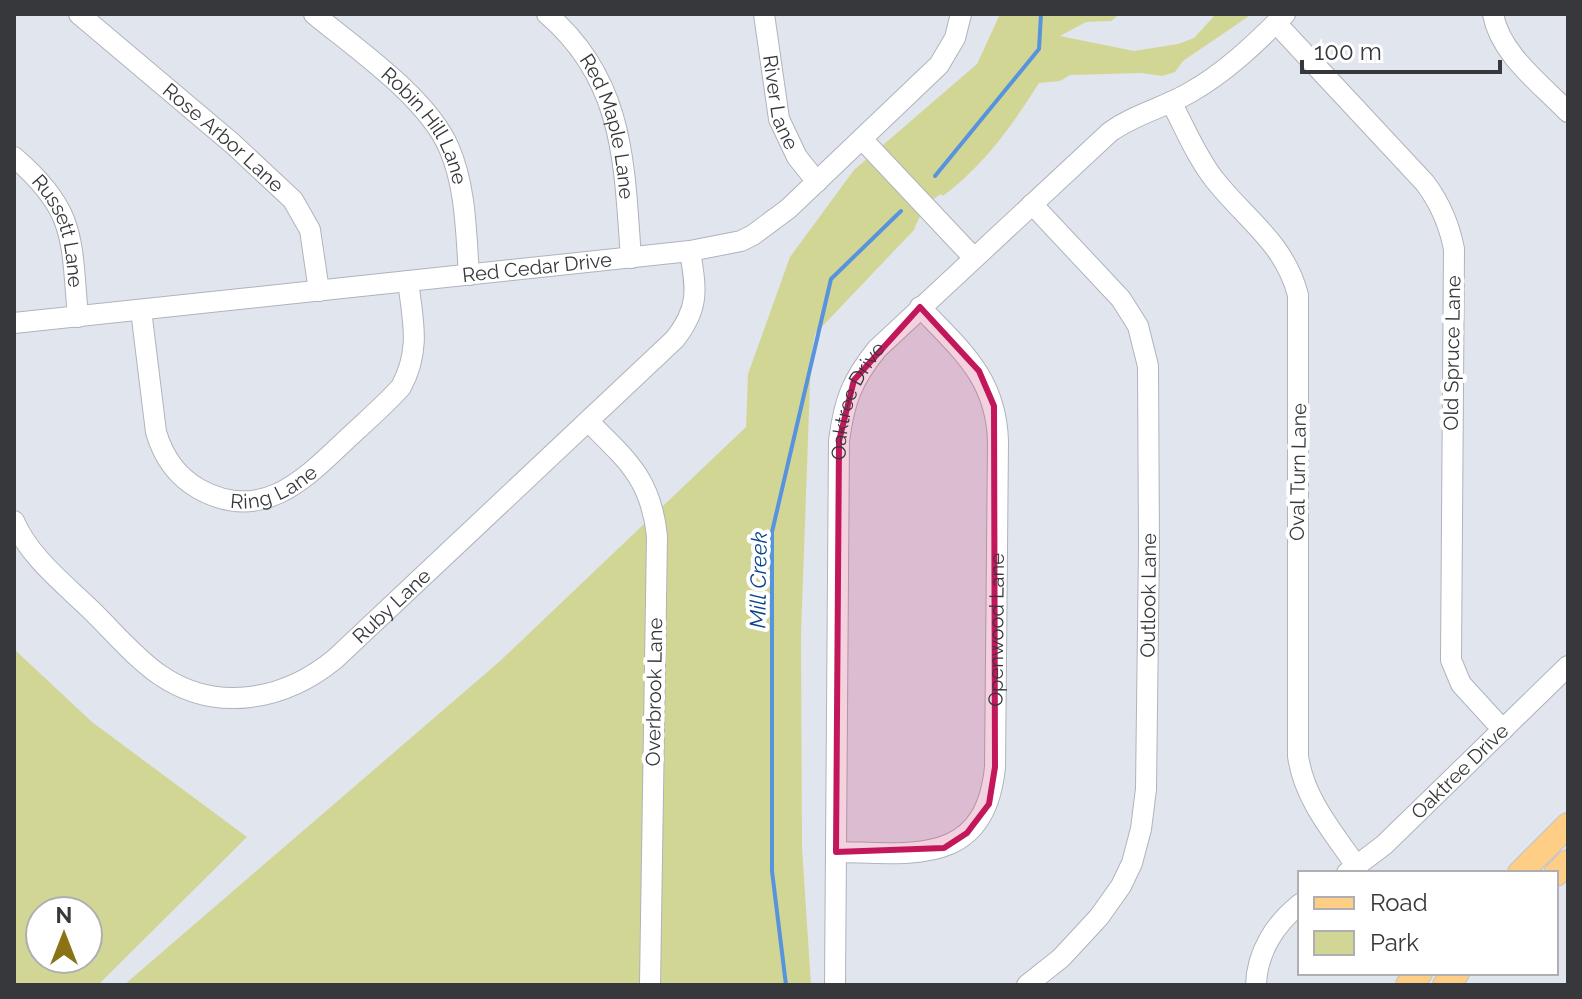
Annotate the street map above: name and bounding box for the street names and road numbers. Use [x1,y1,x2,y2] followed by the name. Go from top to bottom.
[575,49,639,200] street label: Red Maple Lane
[758,53,804,154] street label: River Lane
[377,62,472,187] street label: Robin Hill Lane
[158,78,289,197] street label: Rose Arbor Lane
[27,169,88,289] street label: Russett Lane
[461,247,613,287] street label: Red Cedar Drive
[1439,275,1465,431] street label: Old Spruce Lane
[827,336,890,460] street label: Oaktree Drive
[1285,403,1311,541] street label: Oval Turn Lane
[229,460,322,514] street label: Ring Lane
[1136,533,1161,658] street label: Outlook Lane
[984,553,1009,707] street label: Openwood Lane
[347,563,436,648] street label: Ruby Lane
[641,617,667,766] street label: Overbrook Lane
[1406,719,1513,824] street label: Oaktree Drive

